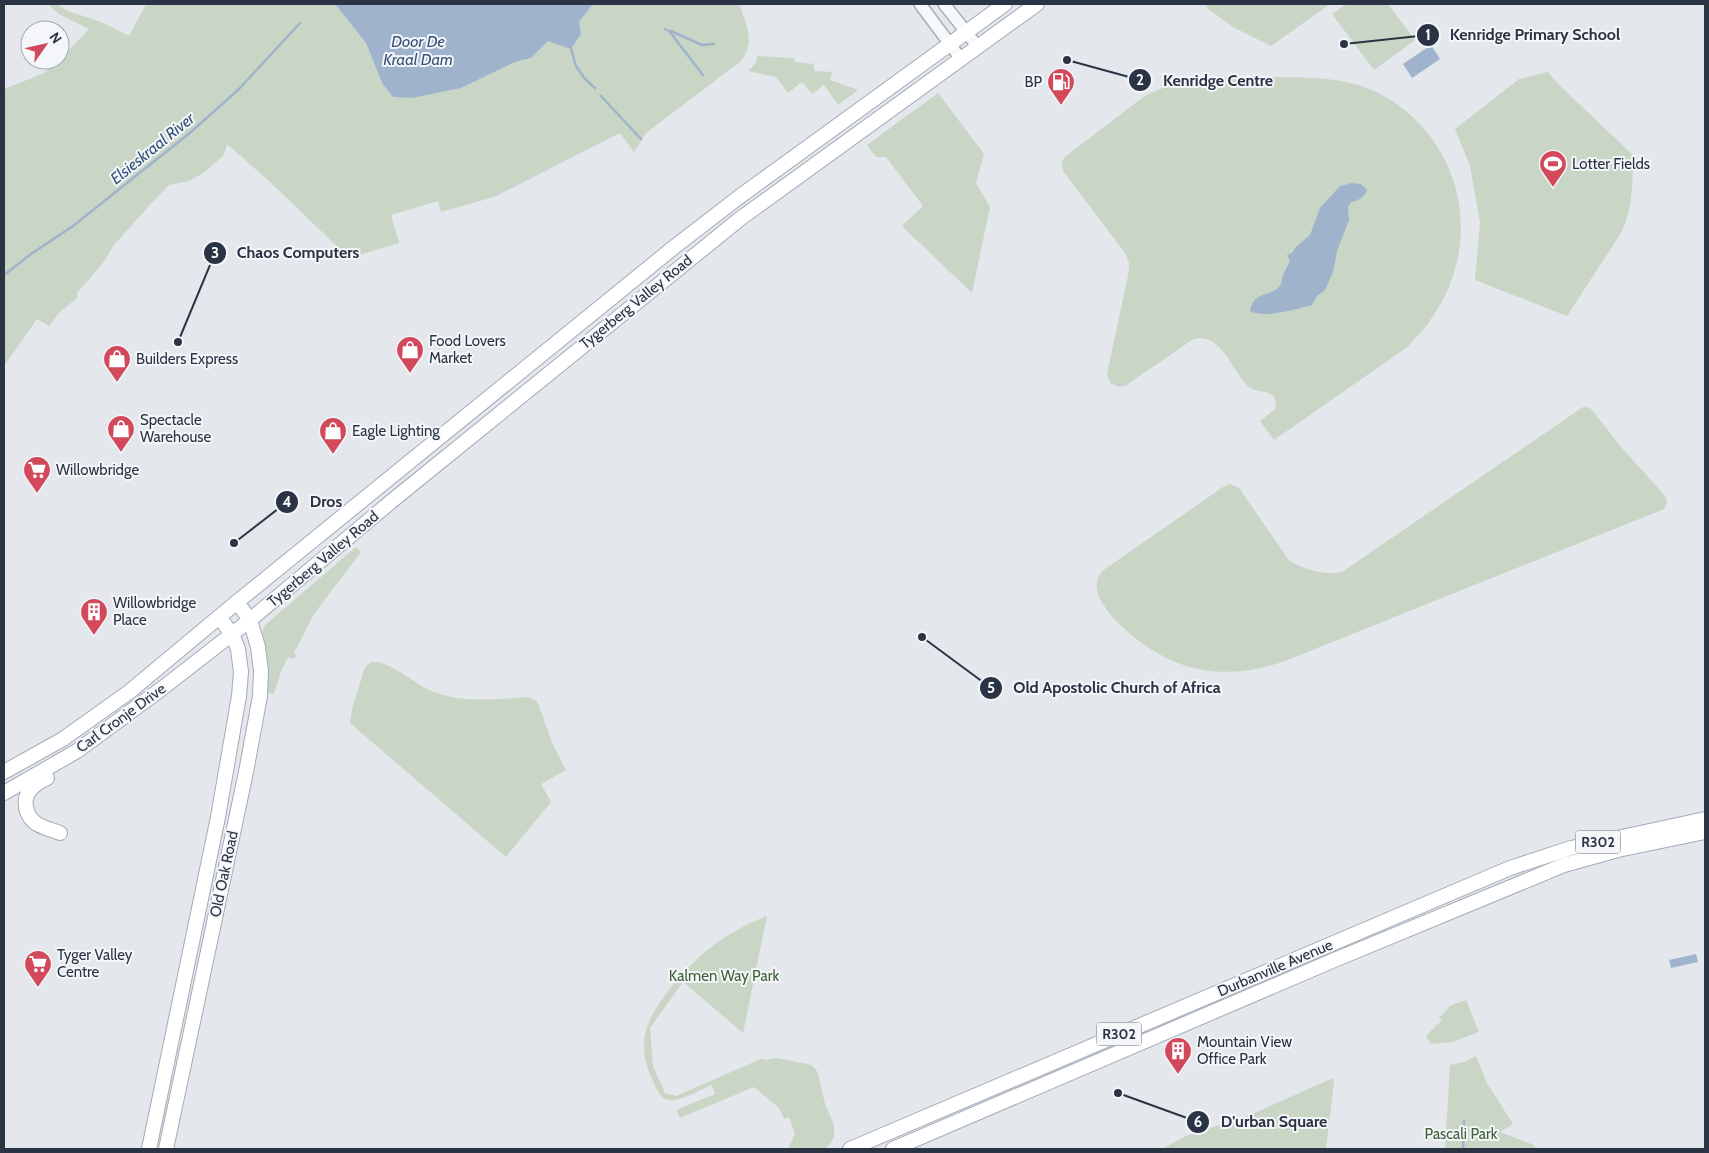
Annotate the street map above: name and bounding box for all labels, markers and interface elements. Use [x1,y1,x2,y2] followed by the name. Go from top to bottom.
[1415,19,1631,50] callout: Kenridge Primary School
[20,20,70,70] north arrow
[1450,25,1620,44] text: Kenridge Primary School
[1425,26,1431,44] text: 1
[46,29,66,47] text: N
[383,32,453,69] water label: Door De Kraal Dam
[1128,65,1283,96] callout: Kenridge Centre
[1046,67,1076,106] fuel station icon: BP
[1136,71,1144,89] text: 2
[1163,71,1273,90] text: Kenridge Centre
[1024,73,1042,91] place label: BP
[106,108,199,188] water label: Elsieskraal River
[1538,149,1568,188] sports icon: Lotter Fields
[1572,155,1650,173] place label: Lotter Fields
[202,237,369,268] callout: Chaos Computers
[237,243,359,262] text: Chaos Computers
[211,244,219,262] text: 3
[576,251,696,353] street label: Tygerberg Valley Road
[429,332,506,367] place label: Food Lovers Market
[395,335,425,374] shop icon: Food Lovers Market
[102,344,132,383] shop icon: Builders Express
[136,350,238,368] place label: Builders Express
[140,411,211,446] place label: Spectacle Warehouse
[106,414,136,453] shop icon: Spectacle Warehouse
[318,416,348,455] shop icon: Eagle Lighting
[352,422,440,440] place label: Eagle Lighting
[22,455,52,494] supermarket icon: Willowbridge
[56,461,139,479] place label: Willowbridge
[275,486,352,517] callout: Dros
[310,492,342,511] text: Dros
[282,493,292,511] text: 4
[264,507,382,611] street label: Tygerberg Valley Road
[113,594,196,629] place label: Willowbridge Place
[79,597,109,636] building icon: Willowbridge Place
[979,672,1231,703] callout: Old Apostolic Church of Africa
[1013,678,1221,697] text: Old Apostolic Church of Africa
[73,679,170,757] street label: Carl Cronje Drive
[987,679,995,697] text: 5
[206,829,242,919] street label: Old Oak Road
[1576,830,1620,854] road number: R302
[1215,936,1336,1000] street label: Durbanville Avenue
[57,946,133,981] place label: Tyger Valley Centre
[23,949,53,988] supermarket icon: Tyger Valley Centre
[669,967,779,985] park label: Kalmen Way Park
[1096,1022,1142,1046] road number: R302
[1197,1033,1292,1068] place label: Mountain View Office Park
[1163,1036,1193,1075] building icon: Mountain View Office Park
[1186,1106,1338,1137] callout: D'urban Square
[1221,1112,1327,1131] text: D'urban Square
[1194,1113,1202,1131] text: 6
[1425,1125,1498,1143] park label: Pascali Park

